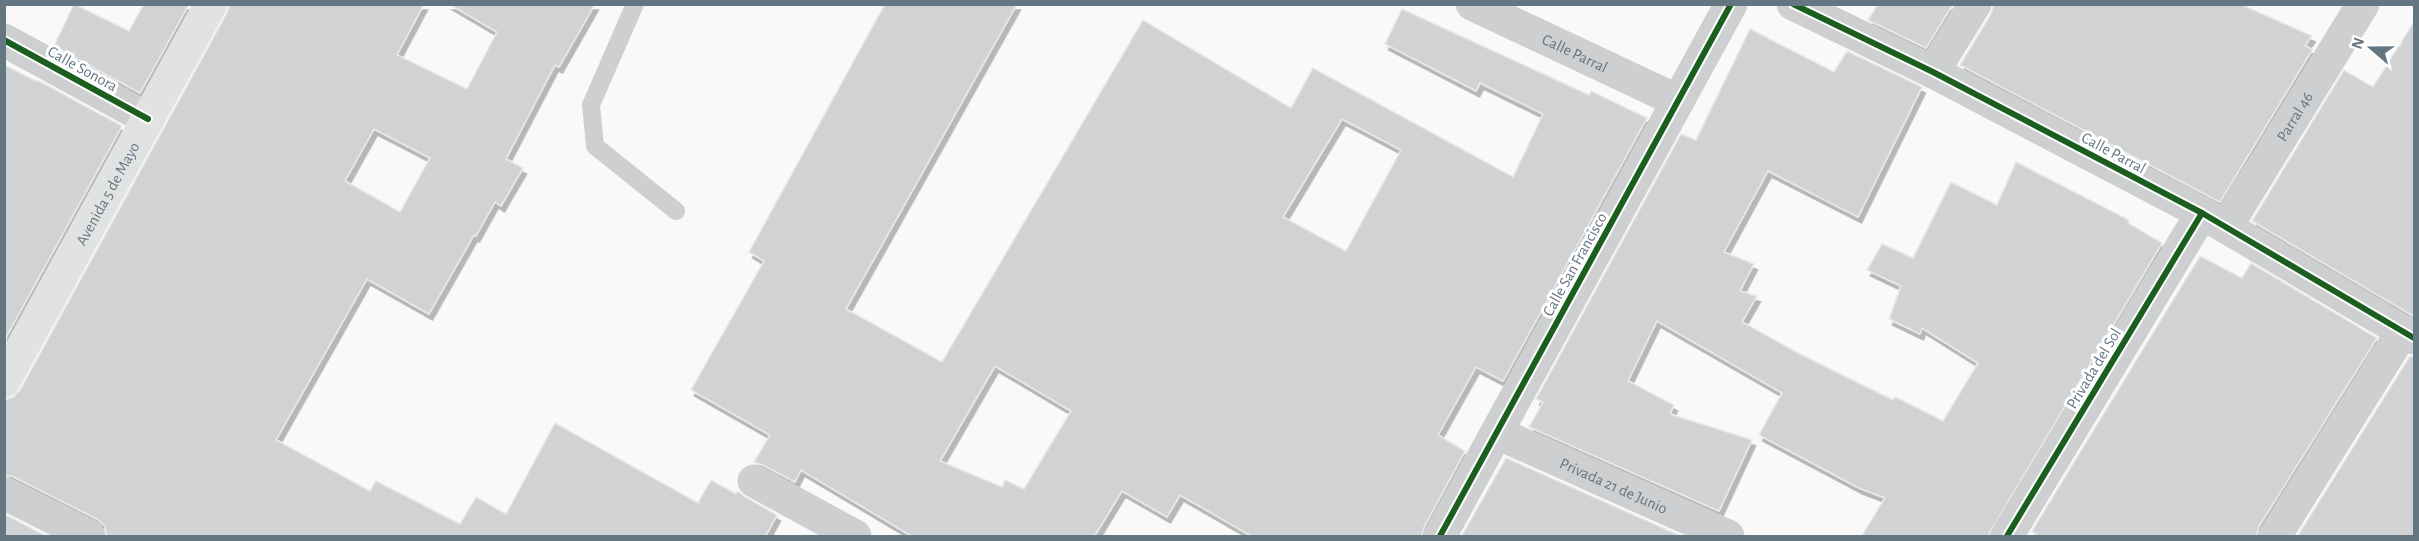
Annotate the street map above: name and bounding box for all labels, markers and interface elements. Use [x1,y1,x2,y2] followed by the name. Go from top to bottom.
[2341,18,2401,78] north arrow
[1539,31,1610,76] street label: Calle Parral
[2348,35,2367,51] text: N
[45,43,120,95] street label: Calle Sonora
[2274,89,2316,144] street label: Parral 46
[2079,129,2148,176] street label: Calle Parral
[73,139,143,248] street label: Avenida 5 de Mayo
[1540,210,1610,319] street label: Calle San Francisco
[2064,326,2124,411] street label: Privada del Sol
[1557,455,1670,517] street label: Privada 21 de Junio

